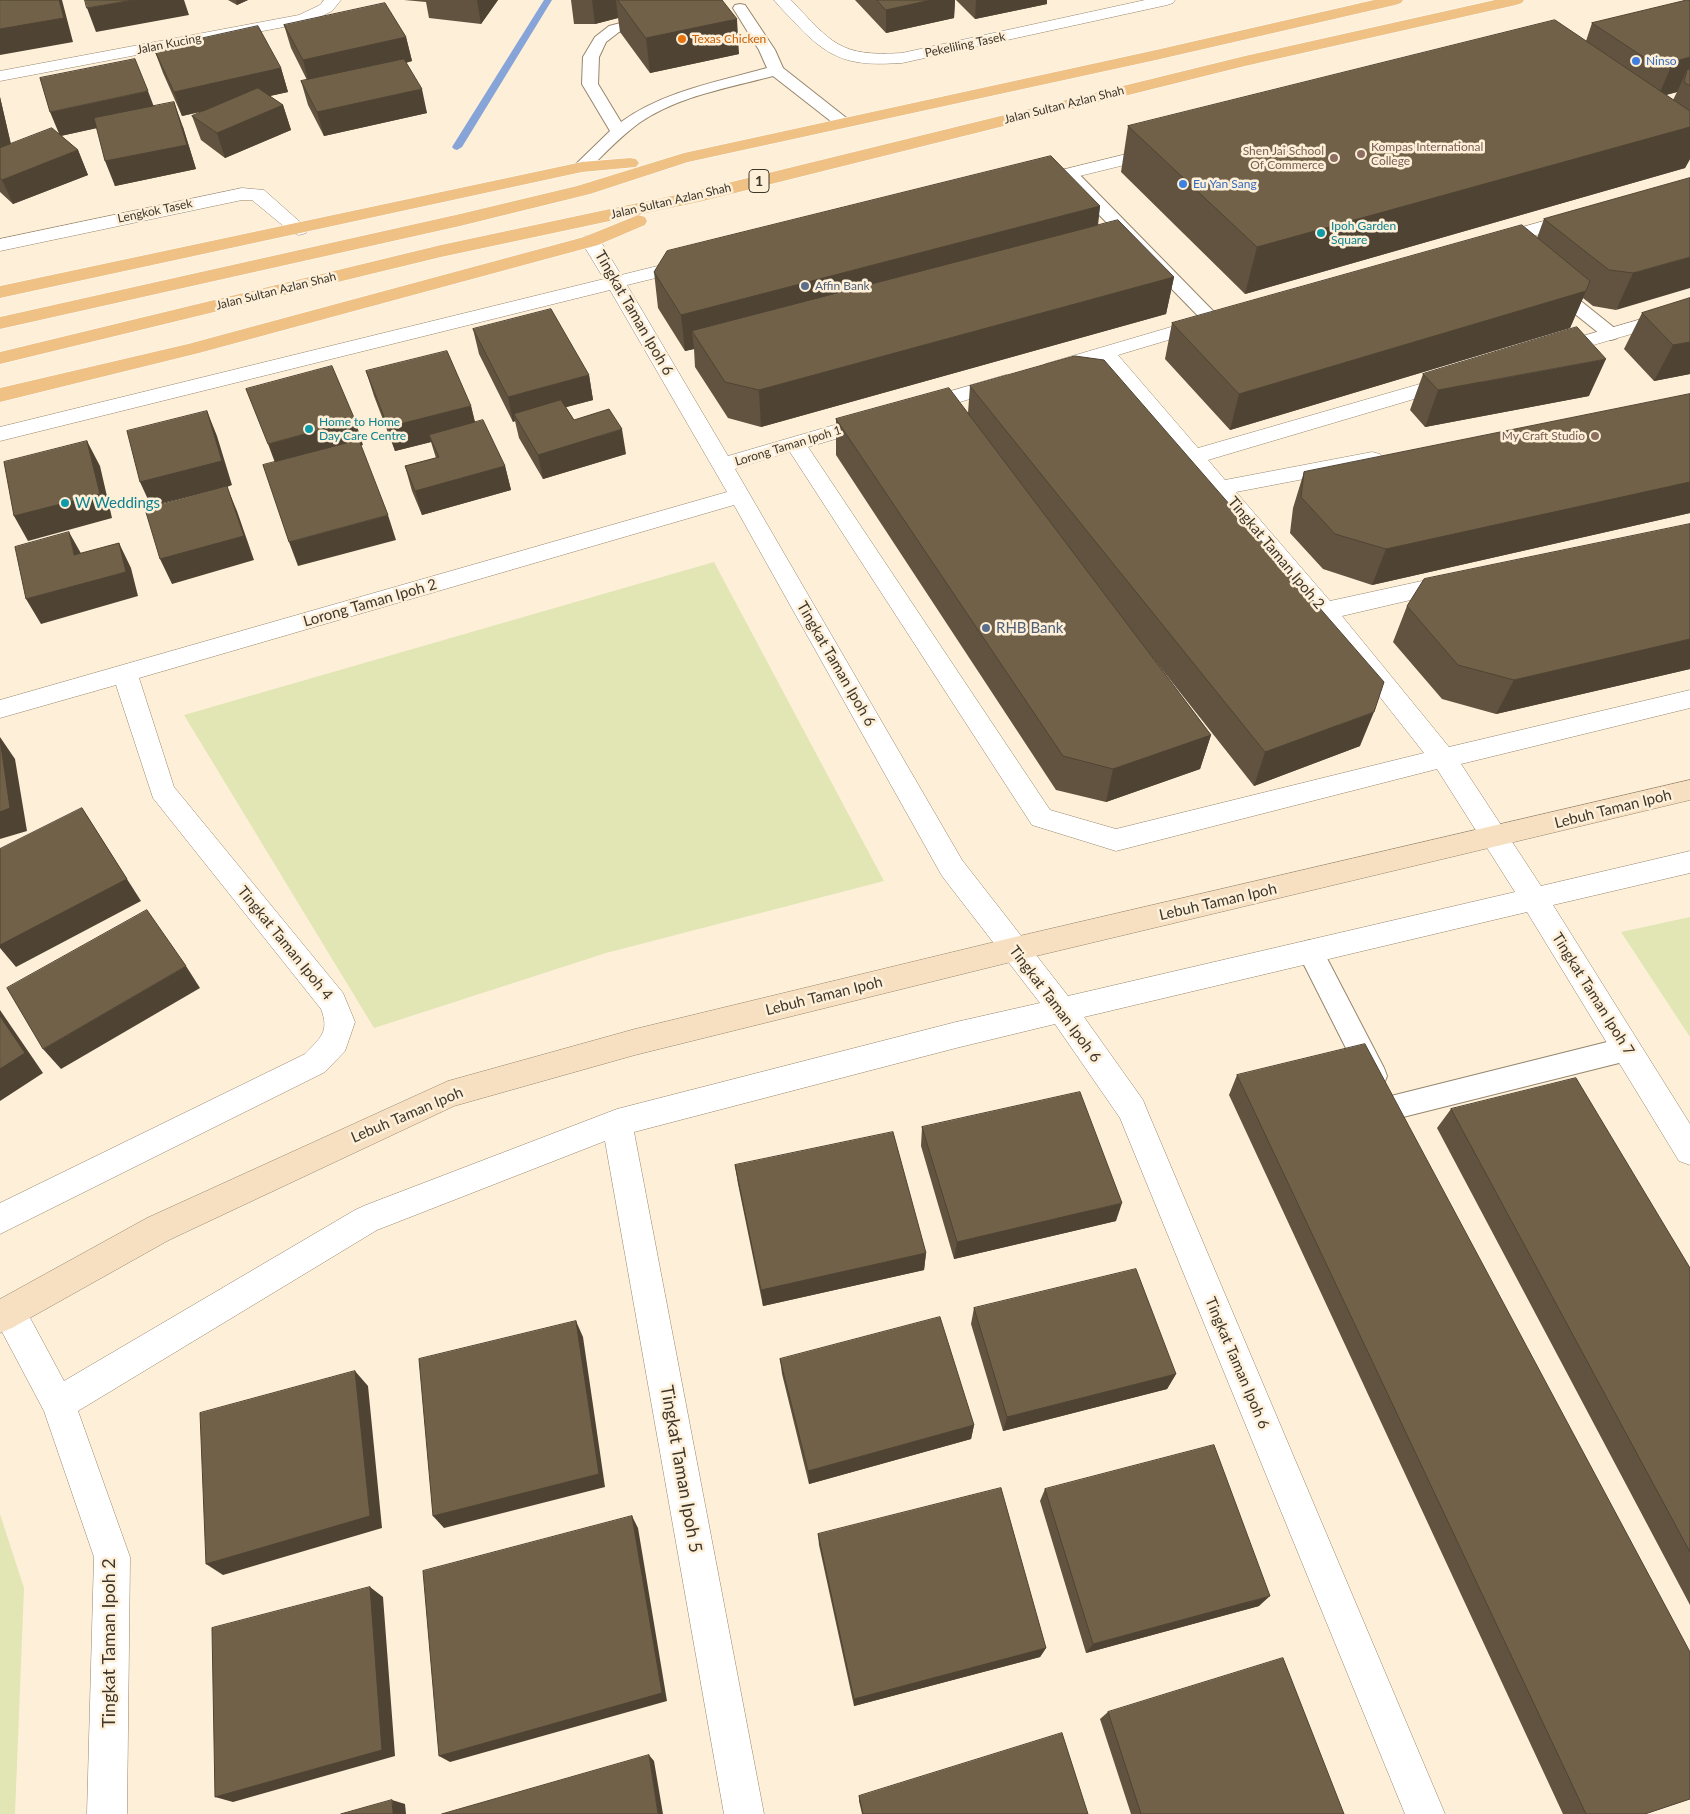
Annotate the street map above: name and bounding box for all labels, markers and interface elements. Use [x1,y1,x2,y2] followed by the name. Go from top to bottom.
[923,29,1007,61] street label: Pekeliling Tasek
[136,31,202,57] street label: Jalan Kucing
[692,32,766,46] place label: Texas Chicken
[676,33,688,45] marker: Texas Chicken
[1646,54,1677,68] place label: Ninso
[1630,55,1642,67] marker: Ninso
[1002,83,1126,127] street label: Jalan Sultan Azlan Shah
[1371,140,1483,168] place label: Kompas International College
[1243,144,1324,172] place label: Shen Jai School Of Commerce
[1355,148,1367,160] marker: Kompas International College
[1328,152,1340,164] marker: Shen Jai School Of Commerce
[749,170,769,192] road number: 1
[1193,177,1257,191] place label: Eu Yan Sang
[1177,178,1189,190] marker: Eu Yan Sang
[609,180,733,222] street label: Jalan Sultan Azlan Shah
[116,196,194,226] street label: Lengkok Tasek
[1331,219,1396,247] place label: Ipoh Garden Square
[1315,227,1327,239] marker: Ipoh Garden Square
[591,247,677,379] street label: Tingkat Taman Ipoh 6
[214,269,338,313] street label: Jalan Sultan Azlan Shah
[815,279,870,293] place label: Affin Bank
[799,280,811,292] marker: Affin Bank
[319,415,406,443] place label: Home to Home Day Care Centre
[303,423,315,435] marker: Home to Home Day Care Centre
[733,423,843,469] street label: Lorong Taman Ipoh 1
[1502,429,1585,443] place label: My Craft Studio
[1589,430,1601,442] marker: My Craft Studio
[1224,493,1328,613] street label: Tingkat Taman Ipoh 2
[75,494,160,512] place label: W Weddings
[59,497,71,509] marker: W Weddings
[301,575,439,631] street label: Lorong Taman Ipoh 2
[793,598,879,730] street label: Tingkat Taman Ipoh 6
[996,619,1063,637] place label: RHB Bank
[980,622,992,634] marker: RHB Bank
[1553,786,1673,832] street label: Lebuh Taman Ipoh
[1158,880,1278,924] street label: Lebuh Taman Ipoh
[234,882,336,1004] street label: Tingkat Taman Ipoh 4
[1548,929,1638,1059] street label: Tingkat Taman Ipoh 7
[1005,942,1105,1066] street label: Tingkat Taman Ipoh 6
[764,973,884,1019] street label: Lebuh Taman Ipoh
[348,1083,466,1147] street label: Lebuh Taman Ipoh
[1201,1294,1273,1432] street label: Tingkat Taman Ipoh 6
[656,1384,706,1554] street label: Tingkat Taman Ipoh 5
[98,1558,120,1728] street label: Tingkat Taman Ipoh 2

